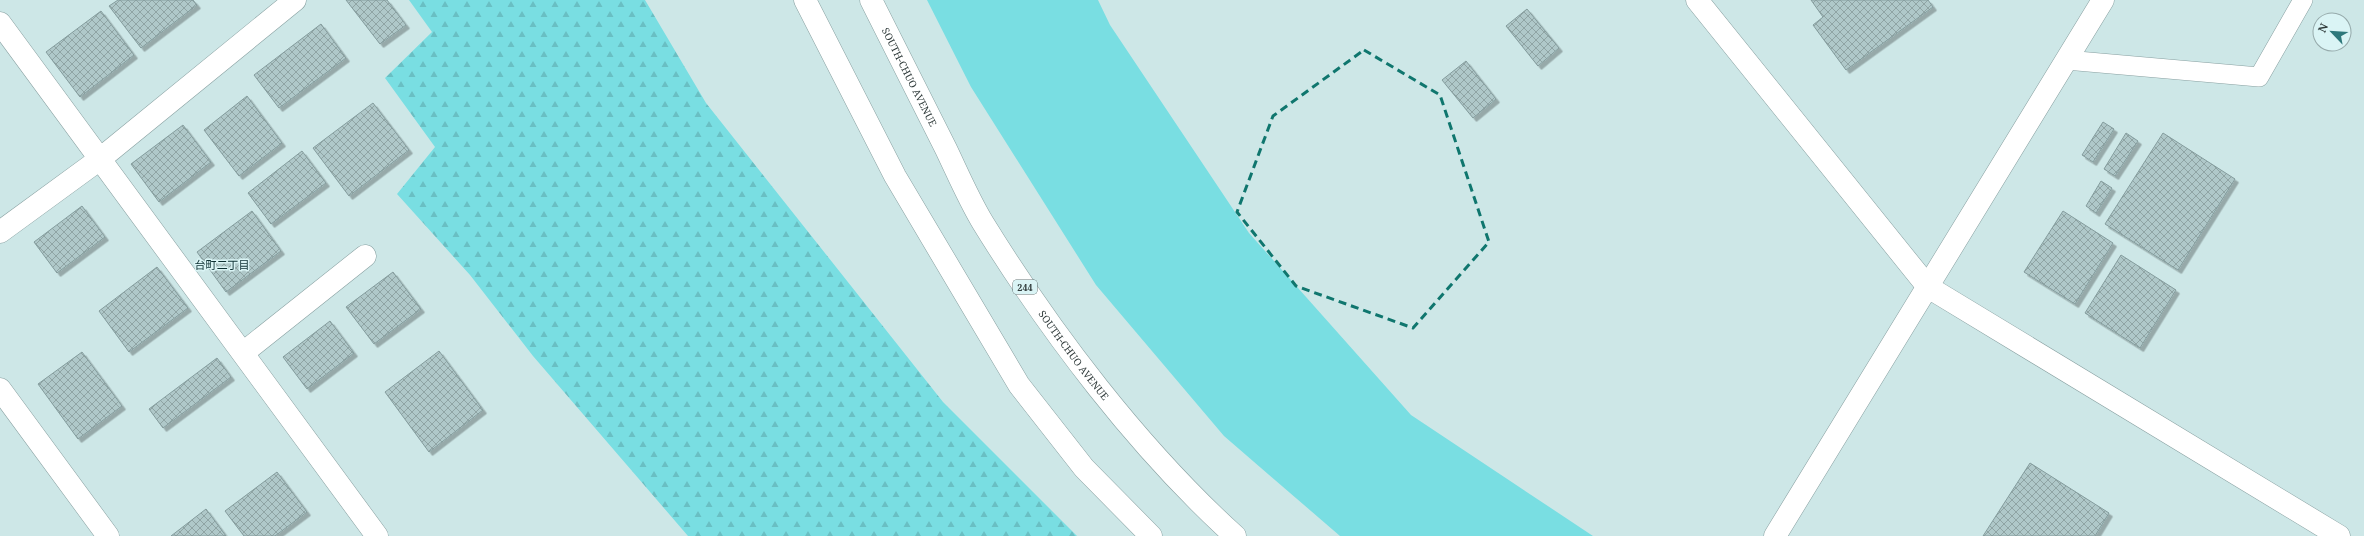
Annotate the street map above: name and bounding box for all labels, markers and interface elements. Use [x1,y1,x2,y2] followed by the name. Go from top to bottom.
[2312,12,2352,52] north arrow
[2314,20,2331,35] text: N
[879,25,940,129] street label: SOUTH-CHUO AVENUE
[195,257,250,272] district label: 台町二丁目
[1013,280,1037,294] road number: 244
[1036,307,1112,403] street label: SOUTH-CHUO AVENUE

